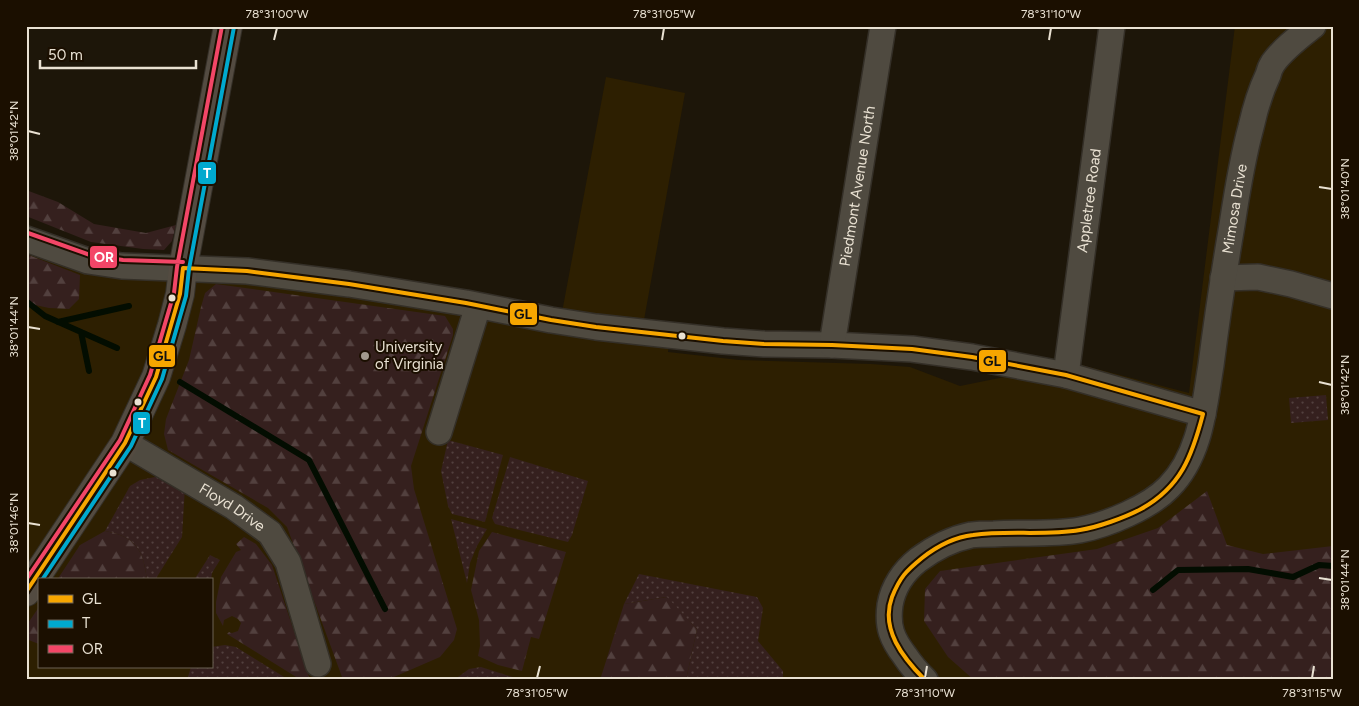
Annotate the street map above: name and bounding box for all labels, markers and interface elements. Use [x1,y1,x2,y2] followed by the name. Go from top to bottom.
[246,7,309,21] text: 78°31'00"W
[633,7,696,21] text: 78°31'05"W
[1021,7,1082,21] text: 78°31'10"W
[40,38,196,70] scale bar
[48,46,83,64] text: 50 m
[7,101,21,161] text: 38°01'42"N
[836,104,879,268] street label: Piedmont Avenue North
[1073,147,1105,254] street label: Appletree Road
[1338,158,1352,220] text: 38°01'40"N
[197,161,217,185] line badge: T
[1218,162,1251,255] street label: Mimosa Drive
[203,165,211,182] text: T
[89,245,118,269] line badge: OR
[94,249,114,266] text: OR
[167,293,177,303] unlabelled marker
[7,296,21,358] text: 38°01'44"N
[509,302,538,326] line badge: GL
[514,306,532,323] text: GL
[677,331,687,341] unlabelled marker
[375,338,444,373] place label: University of Virginia
[148,344,176,368] line badge: GL
[153,348,171,365] text: GL
[978,349,1007,373] line badge: GL
[359,350,371,362] marker: University of Virginia
[983,353,1001,370] text: GL
[1338,355,1352,415] text: 38°01'42"N
[133,397,143,407] unlabelled marker
[132,411,151,435] line badge: T
[138,415,146,432] text: T
[108,468,118,478] unlabelled marker
[196,480,269,535] street label: Floyd Drive
[7,493,21,553] text: 38°01'46"N
[1338,549,1352,611] text: 38°01'44"N
[38,578,212,668] legend
[82,590,101,608] text: GL
[82,614,91,632] text: T
[82,640,103,658] text: OR
[506,686,569,700] text: 78°31'05"W
[895,686,956,700] text: 78°31'10"W
[1282,686,1342,700] text: 78°31'15"W

